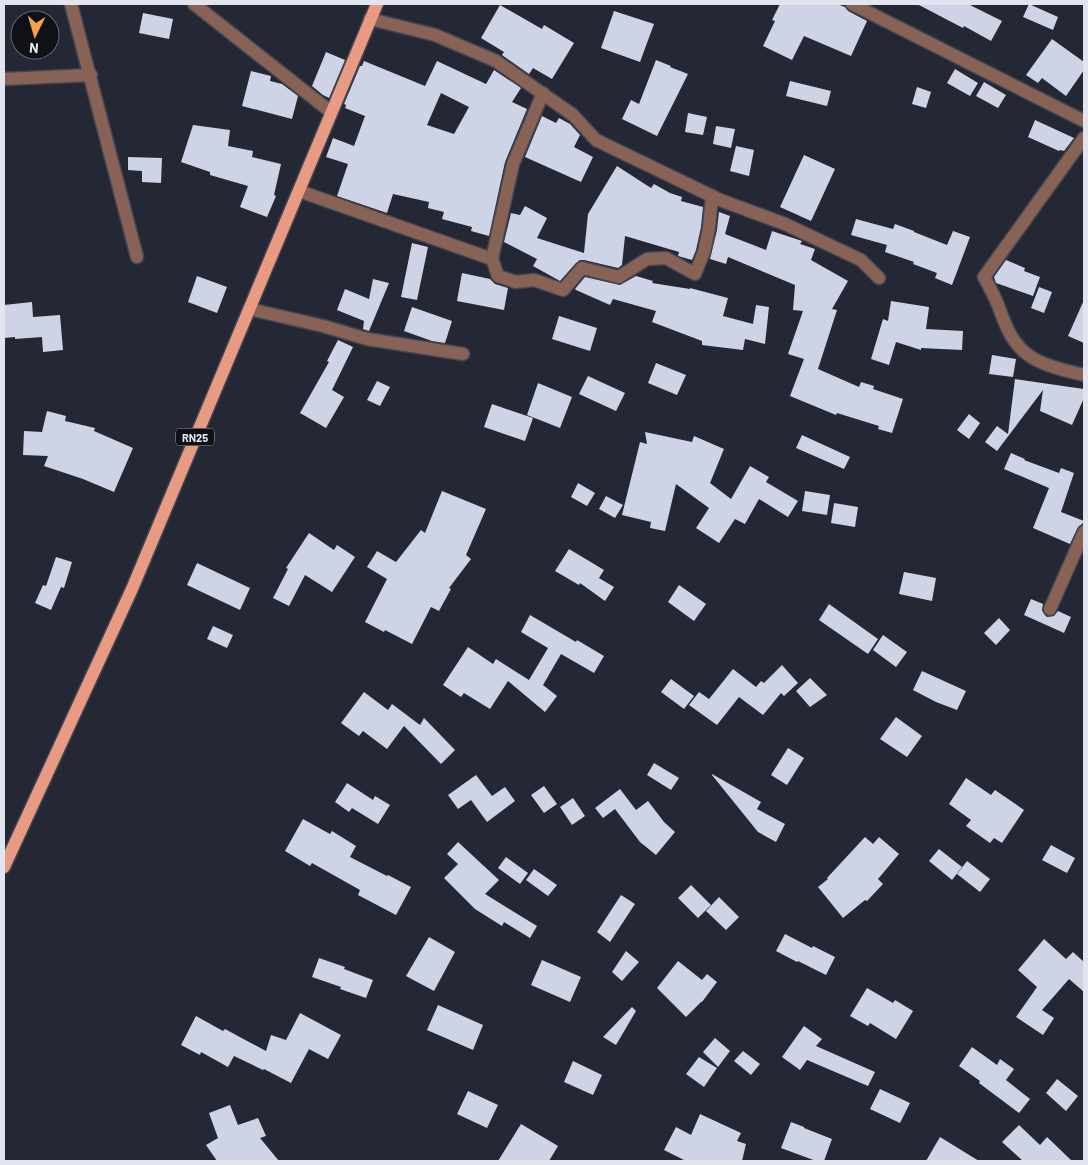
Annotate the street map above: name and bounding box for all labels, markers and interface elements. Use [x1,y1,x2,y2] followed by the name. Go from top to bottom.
[10,10,60,60] north arrow
[28,40,39,57] text: N
[176,428,214,446] road number: RN25

